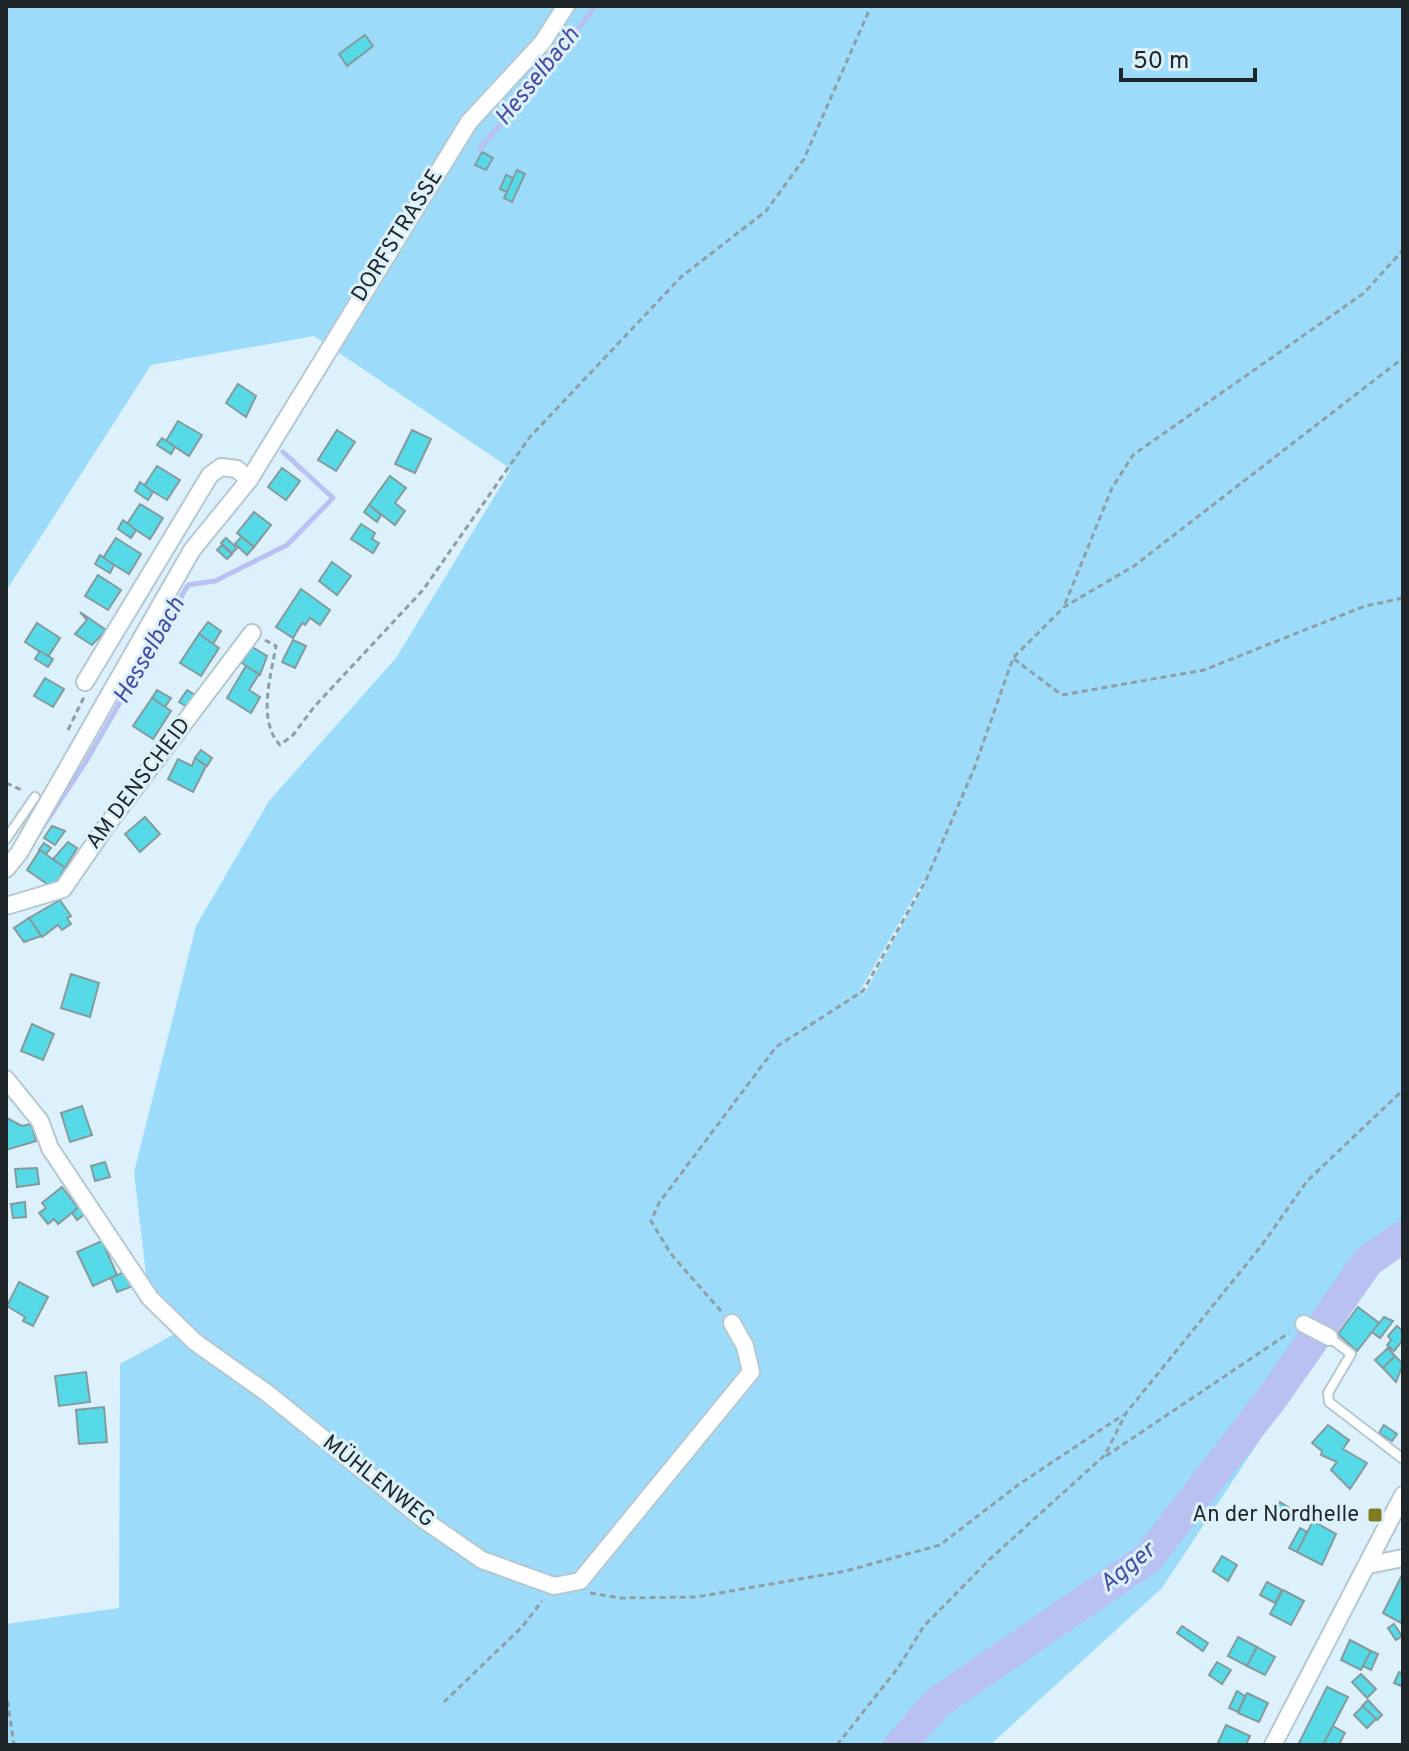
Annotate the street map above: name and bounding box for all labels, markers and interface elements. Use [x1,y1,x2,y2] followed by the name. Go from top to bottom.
[489,22,587,132] water label: Hesselbach
[1121,32,1255,82] scale bar
[1133,47,1189,77] text: 50 m
[347,165,449,307] street label: DORFSTRASSE
[107,592,193,710] water label: Hesselbach
[81,713,197,855] street label: AM DENSCHEID
[317,1428,441,1534] street label: MÜHLENWEG
[1192,1502,1359,1529] place label: An der Nordhelle
[1366,1506,1384,1524] marker: An der Nordhelle
[1094,1535,1163,1600] water label: Agger

